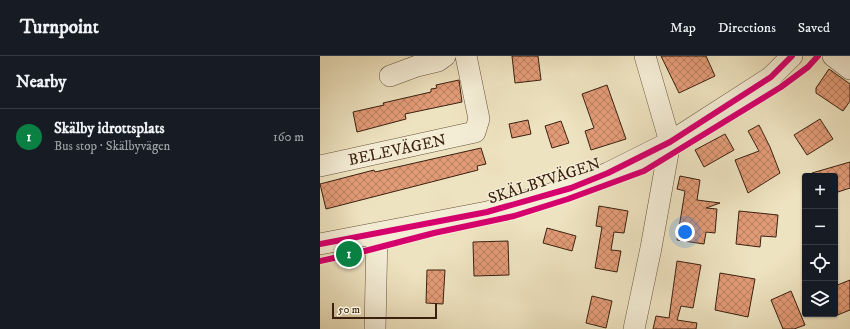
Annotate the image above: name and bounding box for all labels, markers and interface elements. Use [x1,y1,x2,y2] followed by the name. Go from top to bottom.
[20,16,99,39] text: Turnpoint
[670,19,696,37] text: Map
[718,19,776,37] text: Directions
[798,19,830,37] text: Saved
[16,71,66,93] text: Nearby
[54,119,165,138] text: Skälby idrottsplats
[27,129,31,145] text: 1
[273,129,304,145] text: 160 m
[346,130,448,170] street label: BELEVÄGEN
[54,138,170,154] text: Bus stop · Skälbyvägen
[486,153,603,209] street label: SKÄLBYVÄGEN
[802,173,838,317] map controls
[802,173,838,209] button: +
[802,209,838,245] button: −
[675,222,695,242] your location
[336,239,362,269] pin: 1
[802,245,838,281] button: locate
[802,281,838,317] button: layers
[332,301,437,320] scale bar
[338,303,360,317] text: 50 m

